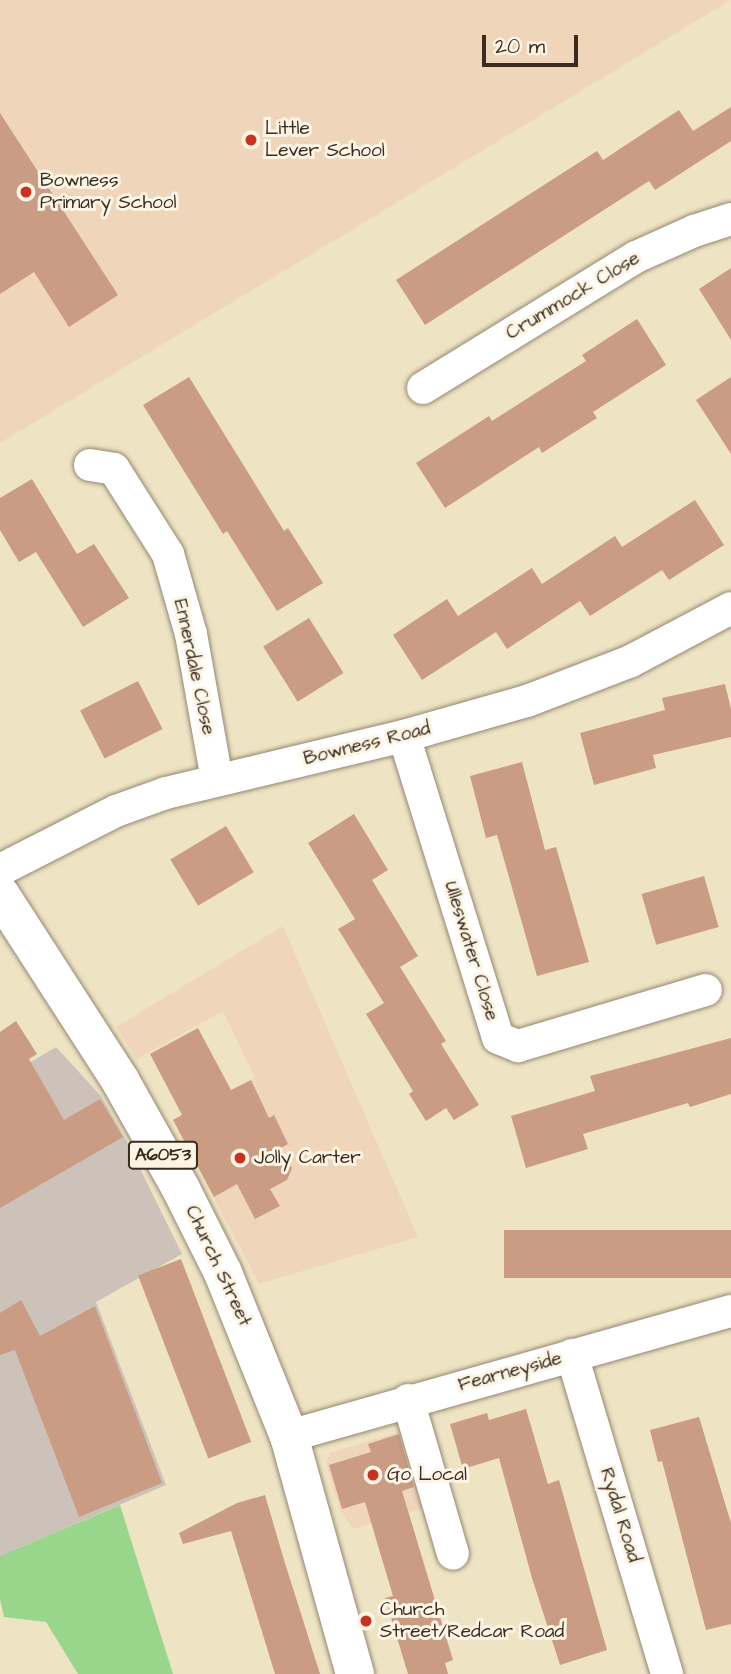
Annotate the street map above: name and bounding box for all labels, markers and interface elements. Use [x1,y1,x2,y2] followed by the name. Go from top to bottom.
[486,21,582,65] scale bar
[495,32,545,61] text: 20 m
[265,118,385,162] place label: Little Lever School
[243,132,259,148] marker: Little Lever School
[40,170,176,214] place label: Bowness Primary School
[18,184,34,200] marker: Bowness Primary School
[502,247,644,345] street label: Crummock Close
[168,597,220,737] street label: Ennerdale Close
[301,717,433,771] street label: Bowness Road
[439,879,503,1023] street label: Ulleswater Close
[126,1140,200,1170] road number: A6053
[254,1147,361,1169] place label: Jolly Carter
[232,1150,248,1166] marker: Jolly Carter
[180,1202,256,1330] street label: Church Street
[456,1347,564,1397] street label: Fearneyside
[387,1464,467,1486] place label: Go Local
[595,1465,645,1565] street label: Rydal Road
[365,1467,381,1483] marker: Go Local
[380,1599,564,1643] place label: Church Street/Redcar Road
[358,1613,374,1629] marker: Church Street/Redcar Road

